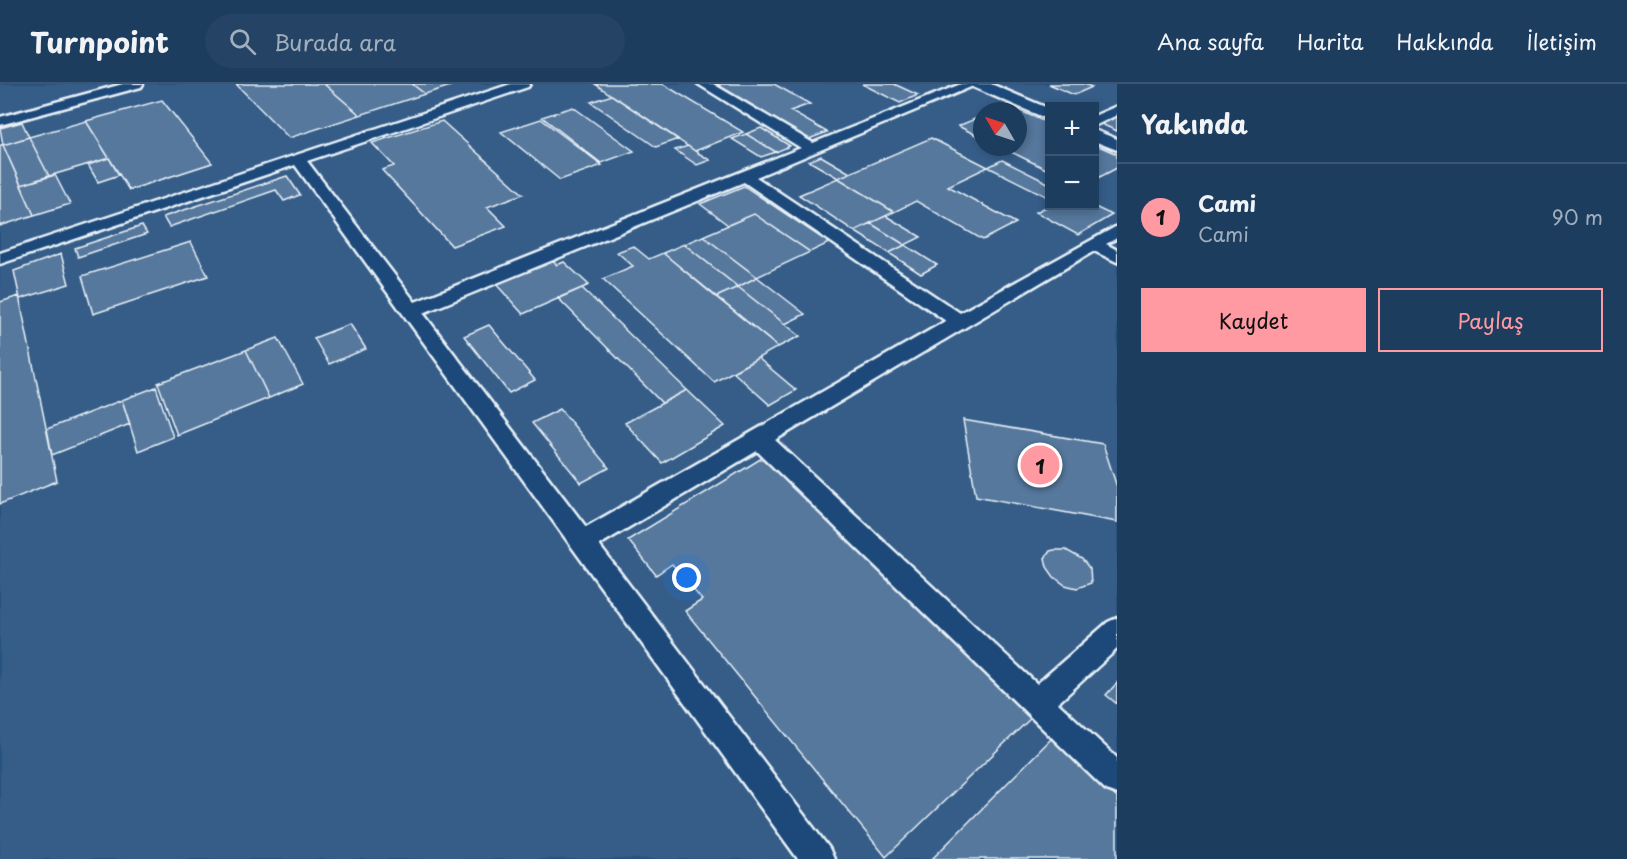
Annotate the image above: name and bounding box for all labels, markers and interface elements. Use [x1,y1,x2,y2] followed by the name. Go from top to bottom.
[205,14,625,68] search box
[30,20,169,63] text: Turnpoint
[226,25,259,58] icon: search
[274,25,396,58] text: Burada ara
[1157,25,1264,57] text: Ana sayfa
[1297,25,1364,57] text: Harita
[1397,25,1493,57] text: Hakkında
[1526,25,1597,57] text: İletişim
[973,102,1027,156] north arrow
[1045,102,1099,210] map controls
[1045,102,1099,156] button: +
[1141,104,1248,143] text: Yakında
[1045,156,1099,210] button: −
[1198,186,1256,219] text: Cami
[1156,202,1165,232] text: 1
[1552,202,1603,232] text: 90 m
[1198,219,1249,249] text: Cami
[1141,288,1366,352] button: Kaydet
[1378,288,1603,352] button: Paylaş
[1020,442,1060,488] pin: 1
[672,563,701,592] your location

